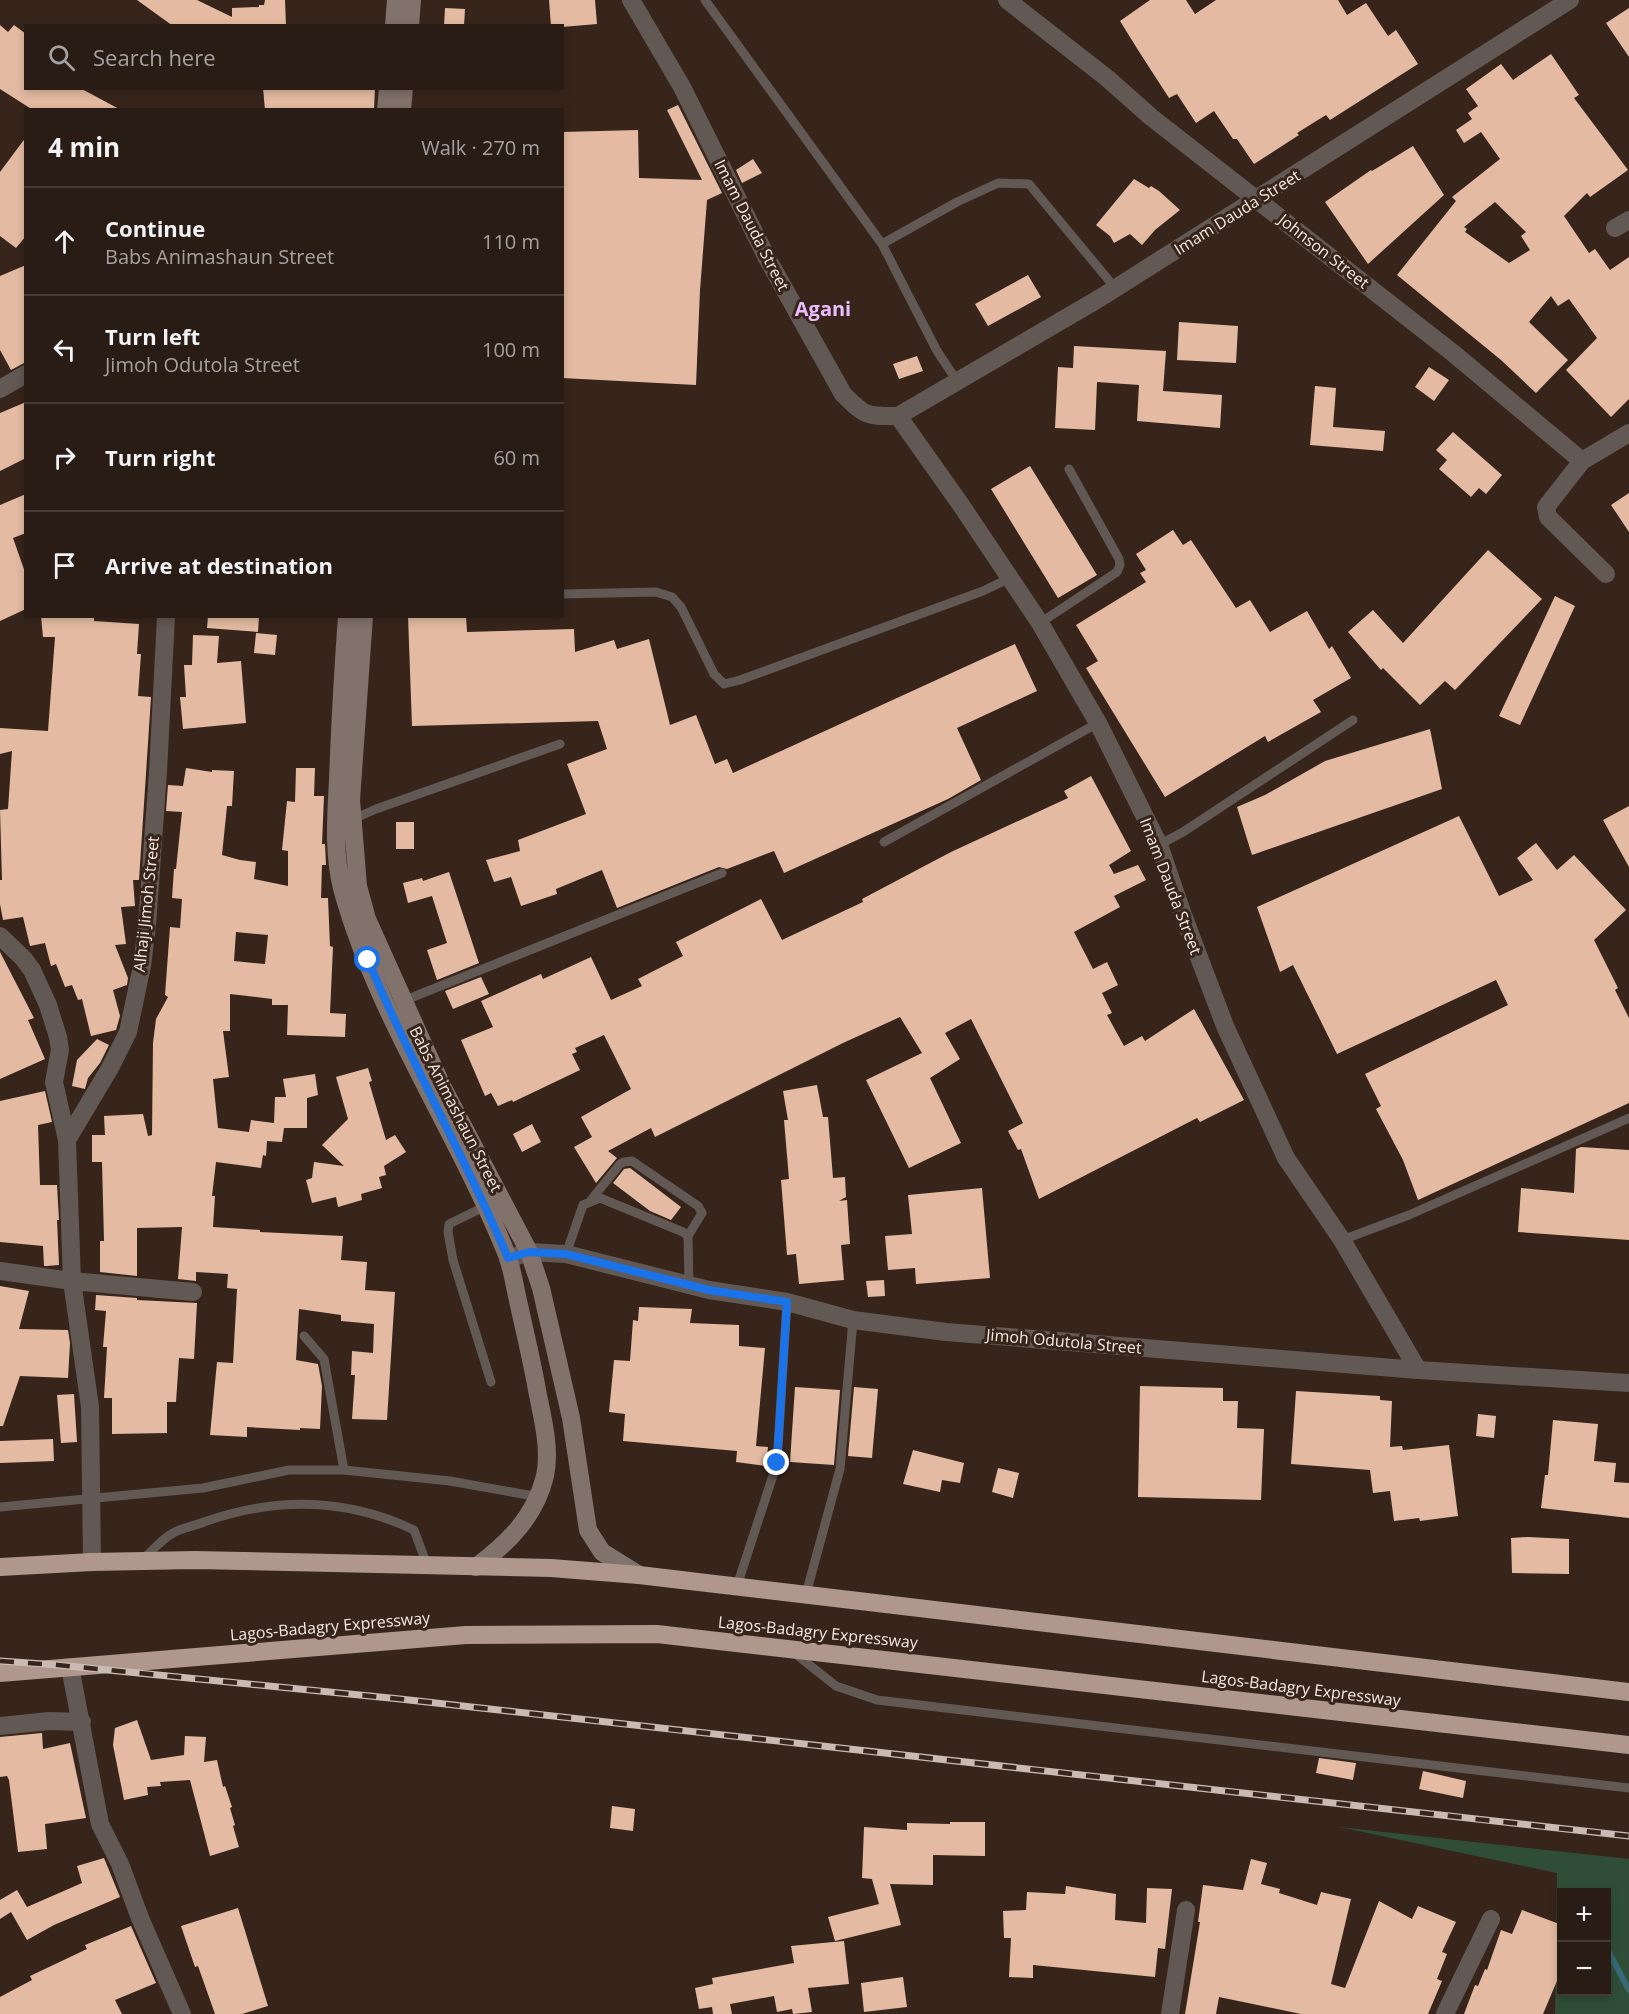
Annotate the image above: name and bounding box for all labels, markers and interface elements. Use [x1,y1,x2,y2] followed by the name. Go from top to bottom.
[24,24,564,90] search box
[45,41,78,74] icon: search
[93,42,216,72] text: Search here
[48,129,120,165] text: 4 min
[421,134,540,161] text: Walk · 270 m
[709,155,795,295] street label: Imam Dauda Street
[1170,164,1305,260] street label: Imam Dauda Street
[1273,207,1374,294] street label: Johnson Street
[105,213,205,243] text: Continue
[48,225,81,258] icon: ahead
[482,228,540,255] text: 110 m
[105,243,334,270] text: Babs Animashaun Street
[795,295,851,322] district label: Agani
[105,321,200,351] text: Turn left
[48,333,81,366] icon: left
[482,336,540,363] text: 100 m
[105,351,300,378] text: Jimoh Odutola Street
[48,441,81,474] icon: right
[105,442,216,472] text: Turn right
[493,444,540,471] text: 60 m
[48,549,81,582] icon: arrive
[105,550,333,580] text: Arrive at destination
[1135,814,1207,958] street label: Imam Dauda Street
[128,835,164,973] street label: Alhaji Jimoh Street
[354,946,380,972] route start
[405,1022,508,1196] street label: Babs Animashaun Street
[983,1323,1143,1359] street label: Jimoh Odutola Street
[763,1449,789,1475] route end
[229,1606,432,1646] street label: Lagos-Badagry Expressway
[717,1611,920,1654] street label: Lagos-Badagry Expressway
[1200,1665,1403,1711] street label: Lagos-Badagry Expressway
[1557,1888,1611,1996] map controls
[1557,1888,1611,1942] button: +
[1557,1942,1611,1996] button: −

